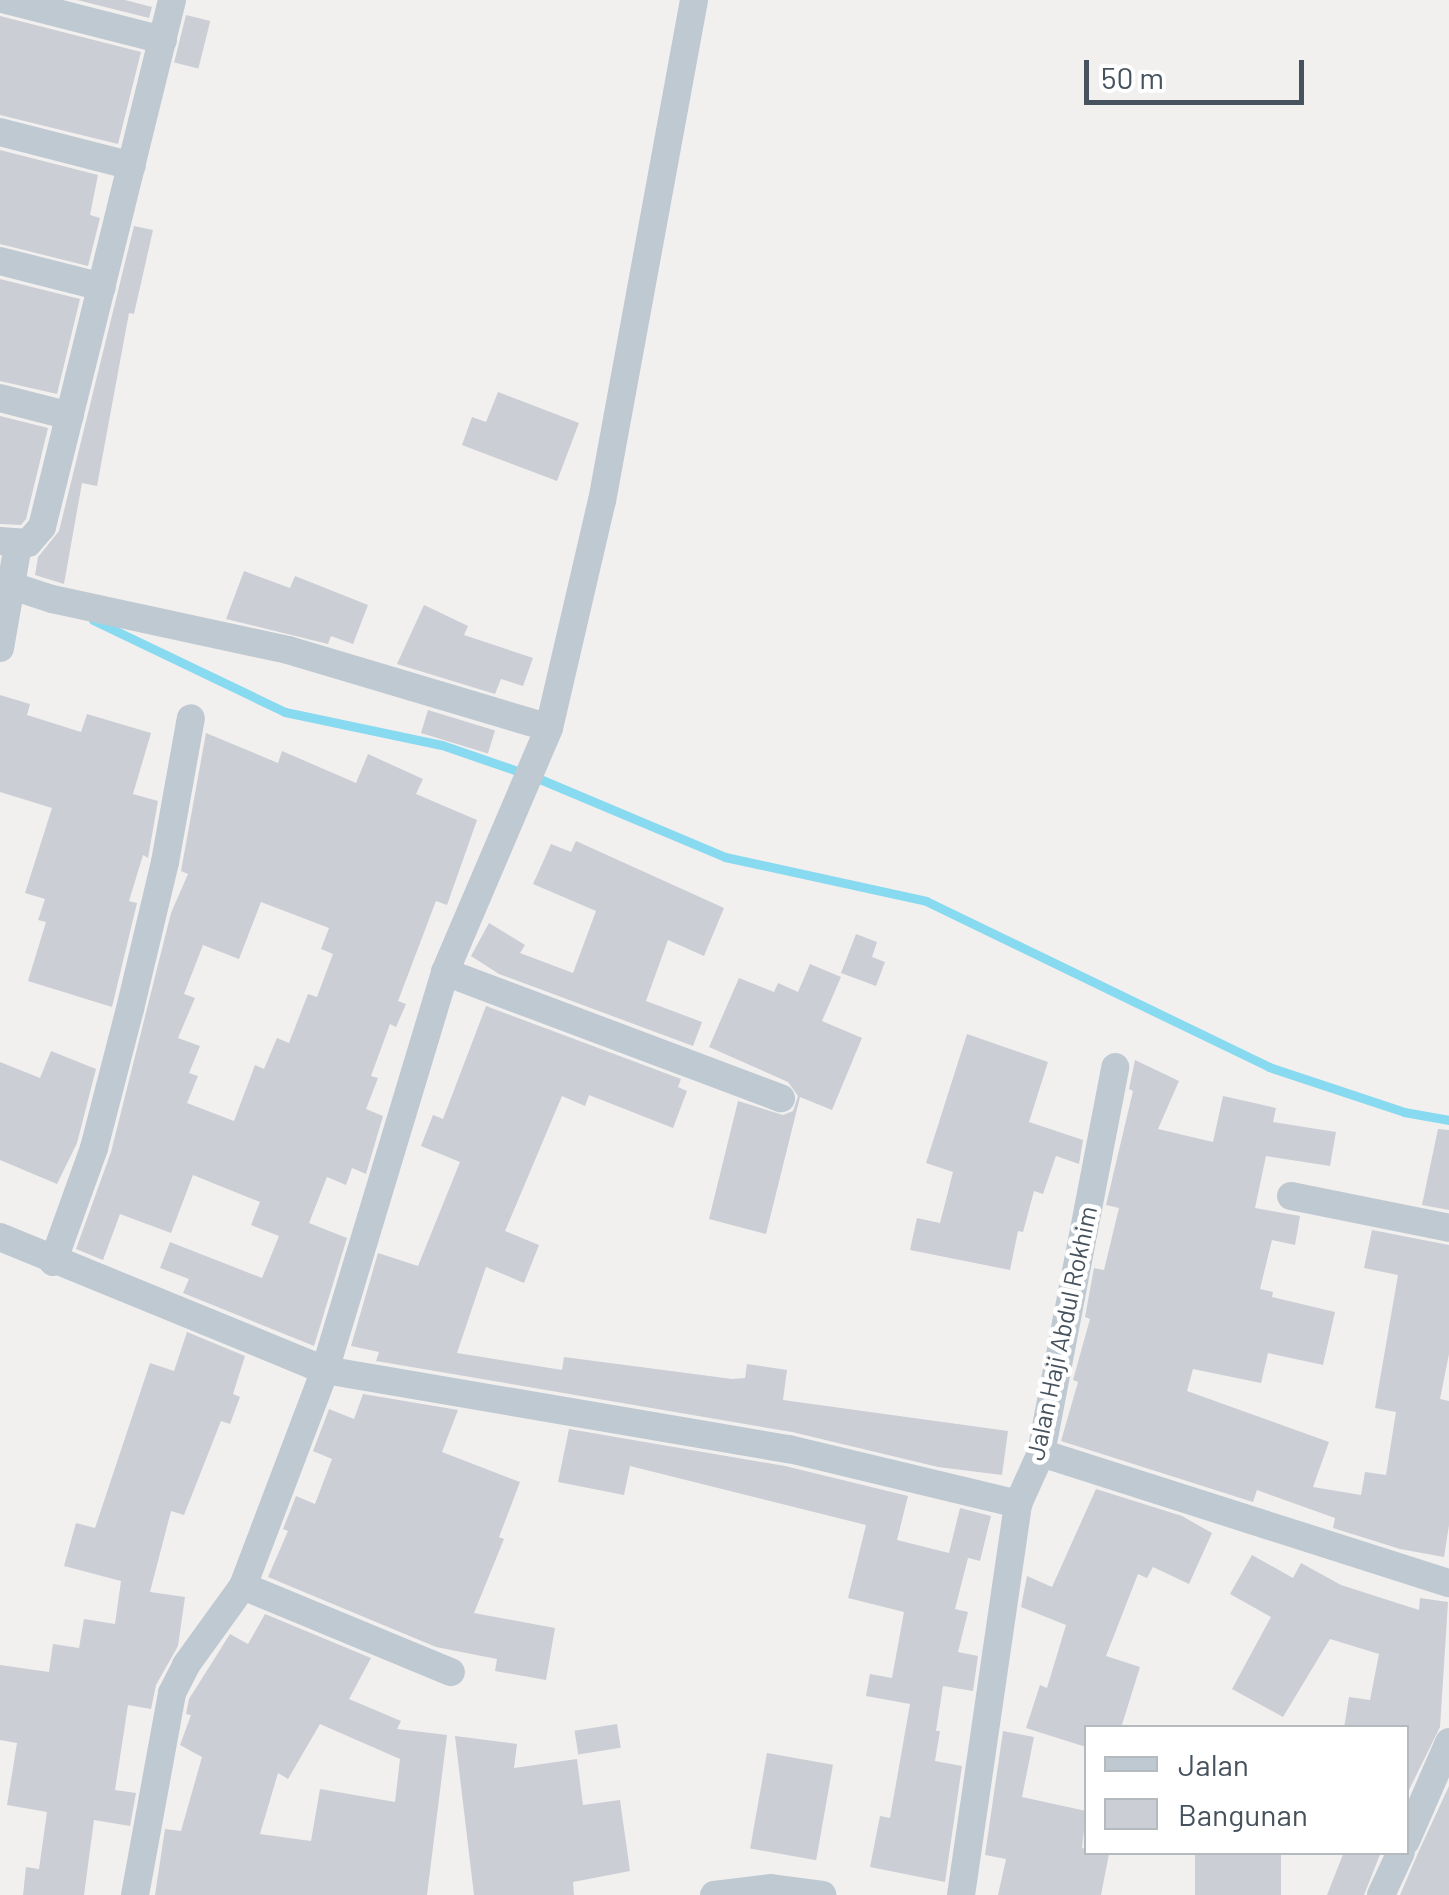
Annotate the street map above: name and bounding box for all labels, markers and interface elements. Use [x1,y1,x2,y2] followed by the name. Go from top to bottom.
[1089,40,1309,102] scale bar
[1101,59,1164,95] text: 50 m
[1019,1203,1103,1463] street label: Jalan Haji Abdul Rokhim
[1084,1725,1409,1855] legend
[1178,1746,1249,1782] text: Jalan
[1178,1796,1308,1832] text: Bangunan

